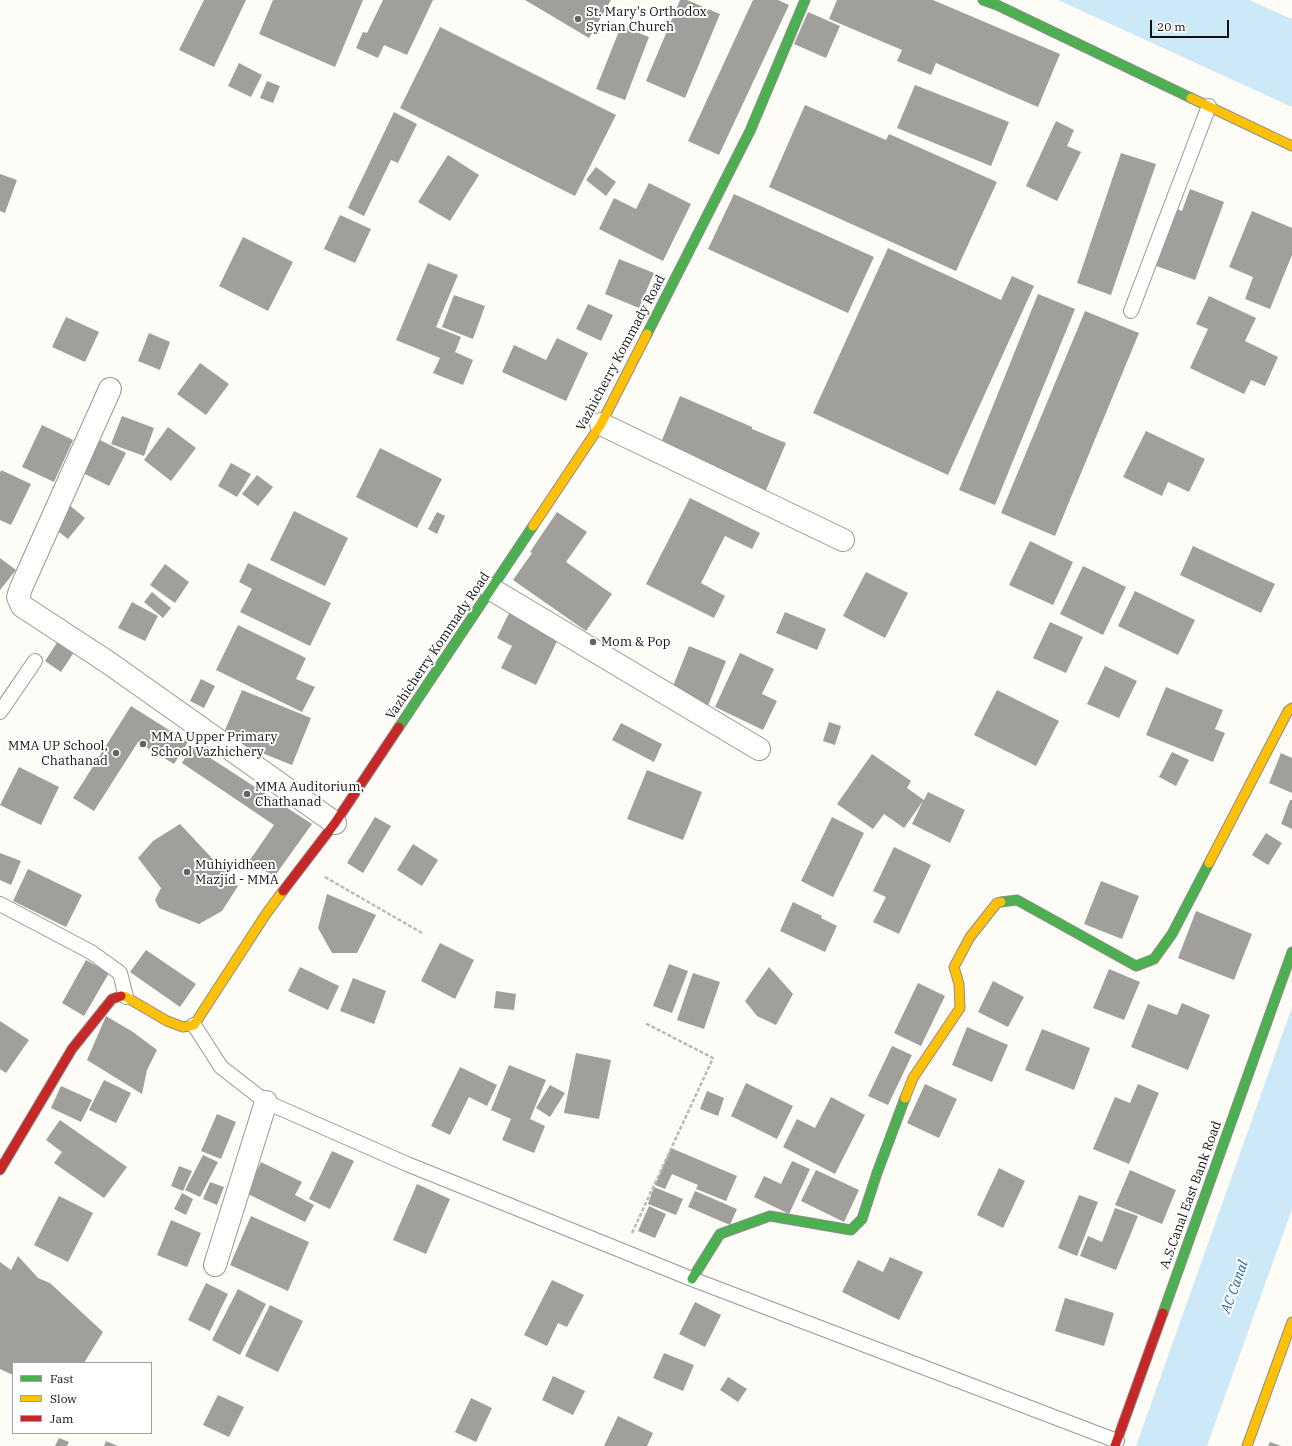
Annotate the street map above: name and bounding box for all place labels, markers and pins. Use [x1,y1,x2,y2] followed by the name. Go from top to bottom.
[586,4,707,35] place label: St. Mary's Orthodox Syrian Church
[573,14,583,24] marker: St. Mary's Orthodox Syrian Church
[601,634,670,650] place label: Mom & Pop
[588,637,598,647] marker: Mom & Pop
[151,729,277,760] place label: MMA Upper Primary School Vazhichery
[8,738,108,769] place label: MMA UP School, Chathanad
[138,739,148,749] marker: MMA Upper Primary School Vazhichery
[111,748,121,758] marker: MMA UP School, Chathanad
[255,779,364,810] place label: MMA Auditorium, Chathanad
[242,789,252,799] marker: MMA Auditorium, Chathanad
[195,857,279,888] place label: Muhiyidheen Mazjid - MMA
[182,867,192,877] marker: Muhiyidheen Mazjid - MMA

